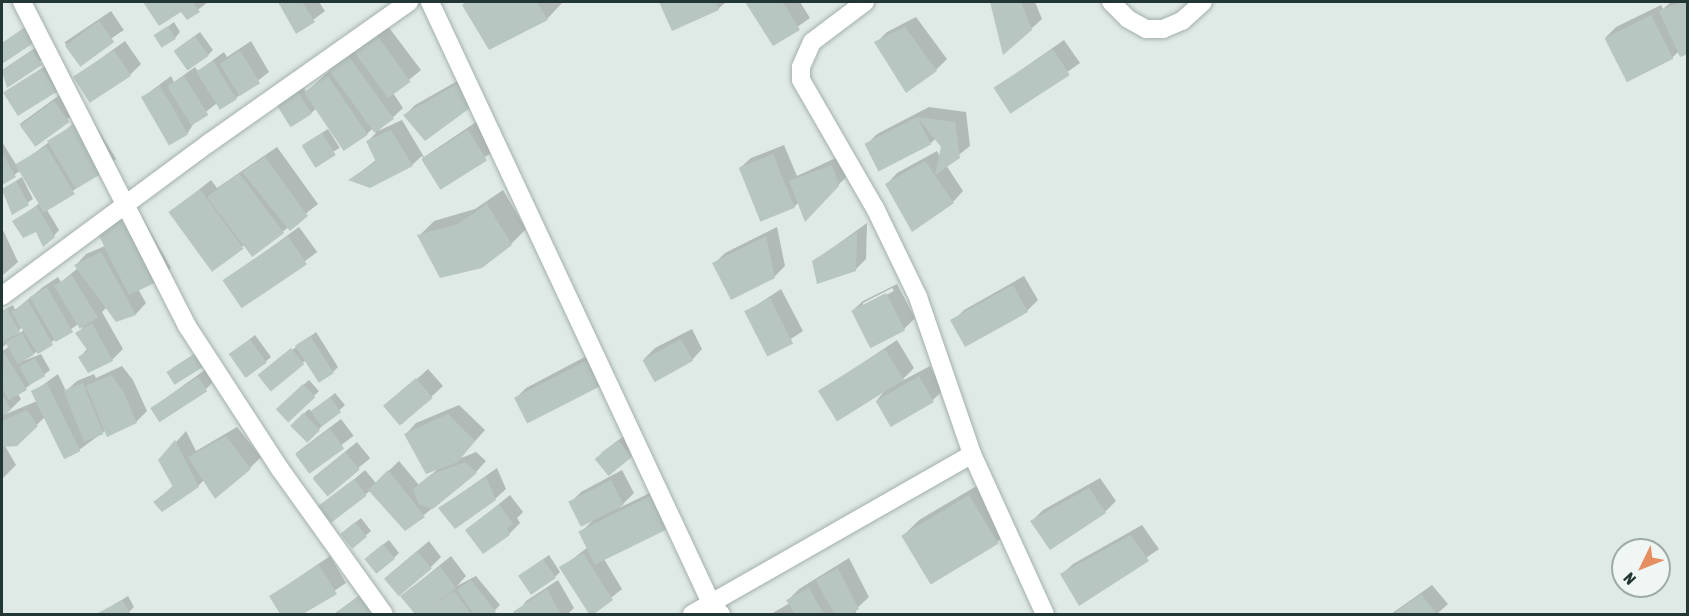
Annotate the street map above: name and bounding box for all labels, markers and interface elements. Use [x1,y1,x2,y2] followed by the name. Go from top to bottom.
[1611,538,1671,598] north arrow
[1619,569,1639,589] text: N

